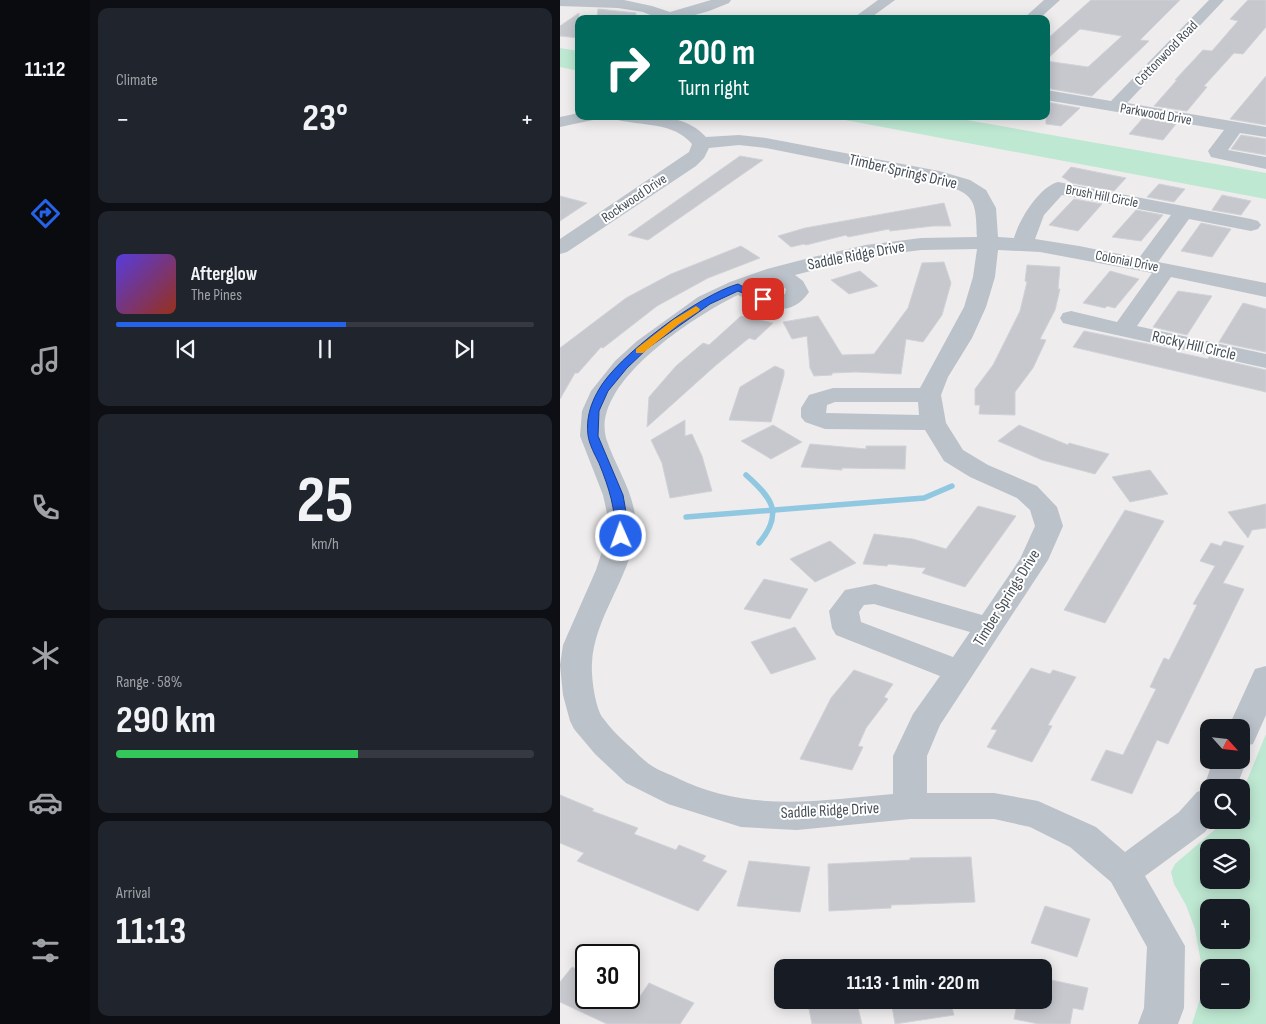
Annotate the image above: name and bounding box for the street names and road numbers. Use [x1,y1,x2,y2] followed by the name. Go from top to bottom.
[1131,17,1201,89] street label: Cottonwood Road
[1119,99,1193,129] street label: Parkwood Drive
[847,150,959,194] street label: Timber Springs Drive
[598,170,670,226] street label: Rockwood Drive
[1064,181,1140,211] street label: Brush Hill Circle
[806,237,906,275] street label: Saddle Ridge Drive
[1094,247,1160,275] street label: Colonial Drive
[1150,327,1238,365] street label: Rocky Hill Circle
[970,546,1044,650] street label: Timber Springs Drive
[780,799,880,823] street label: Saddle Ridge Drive

